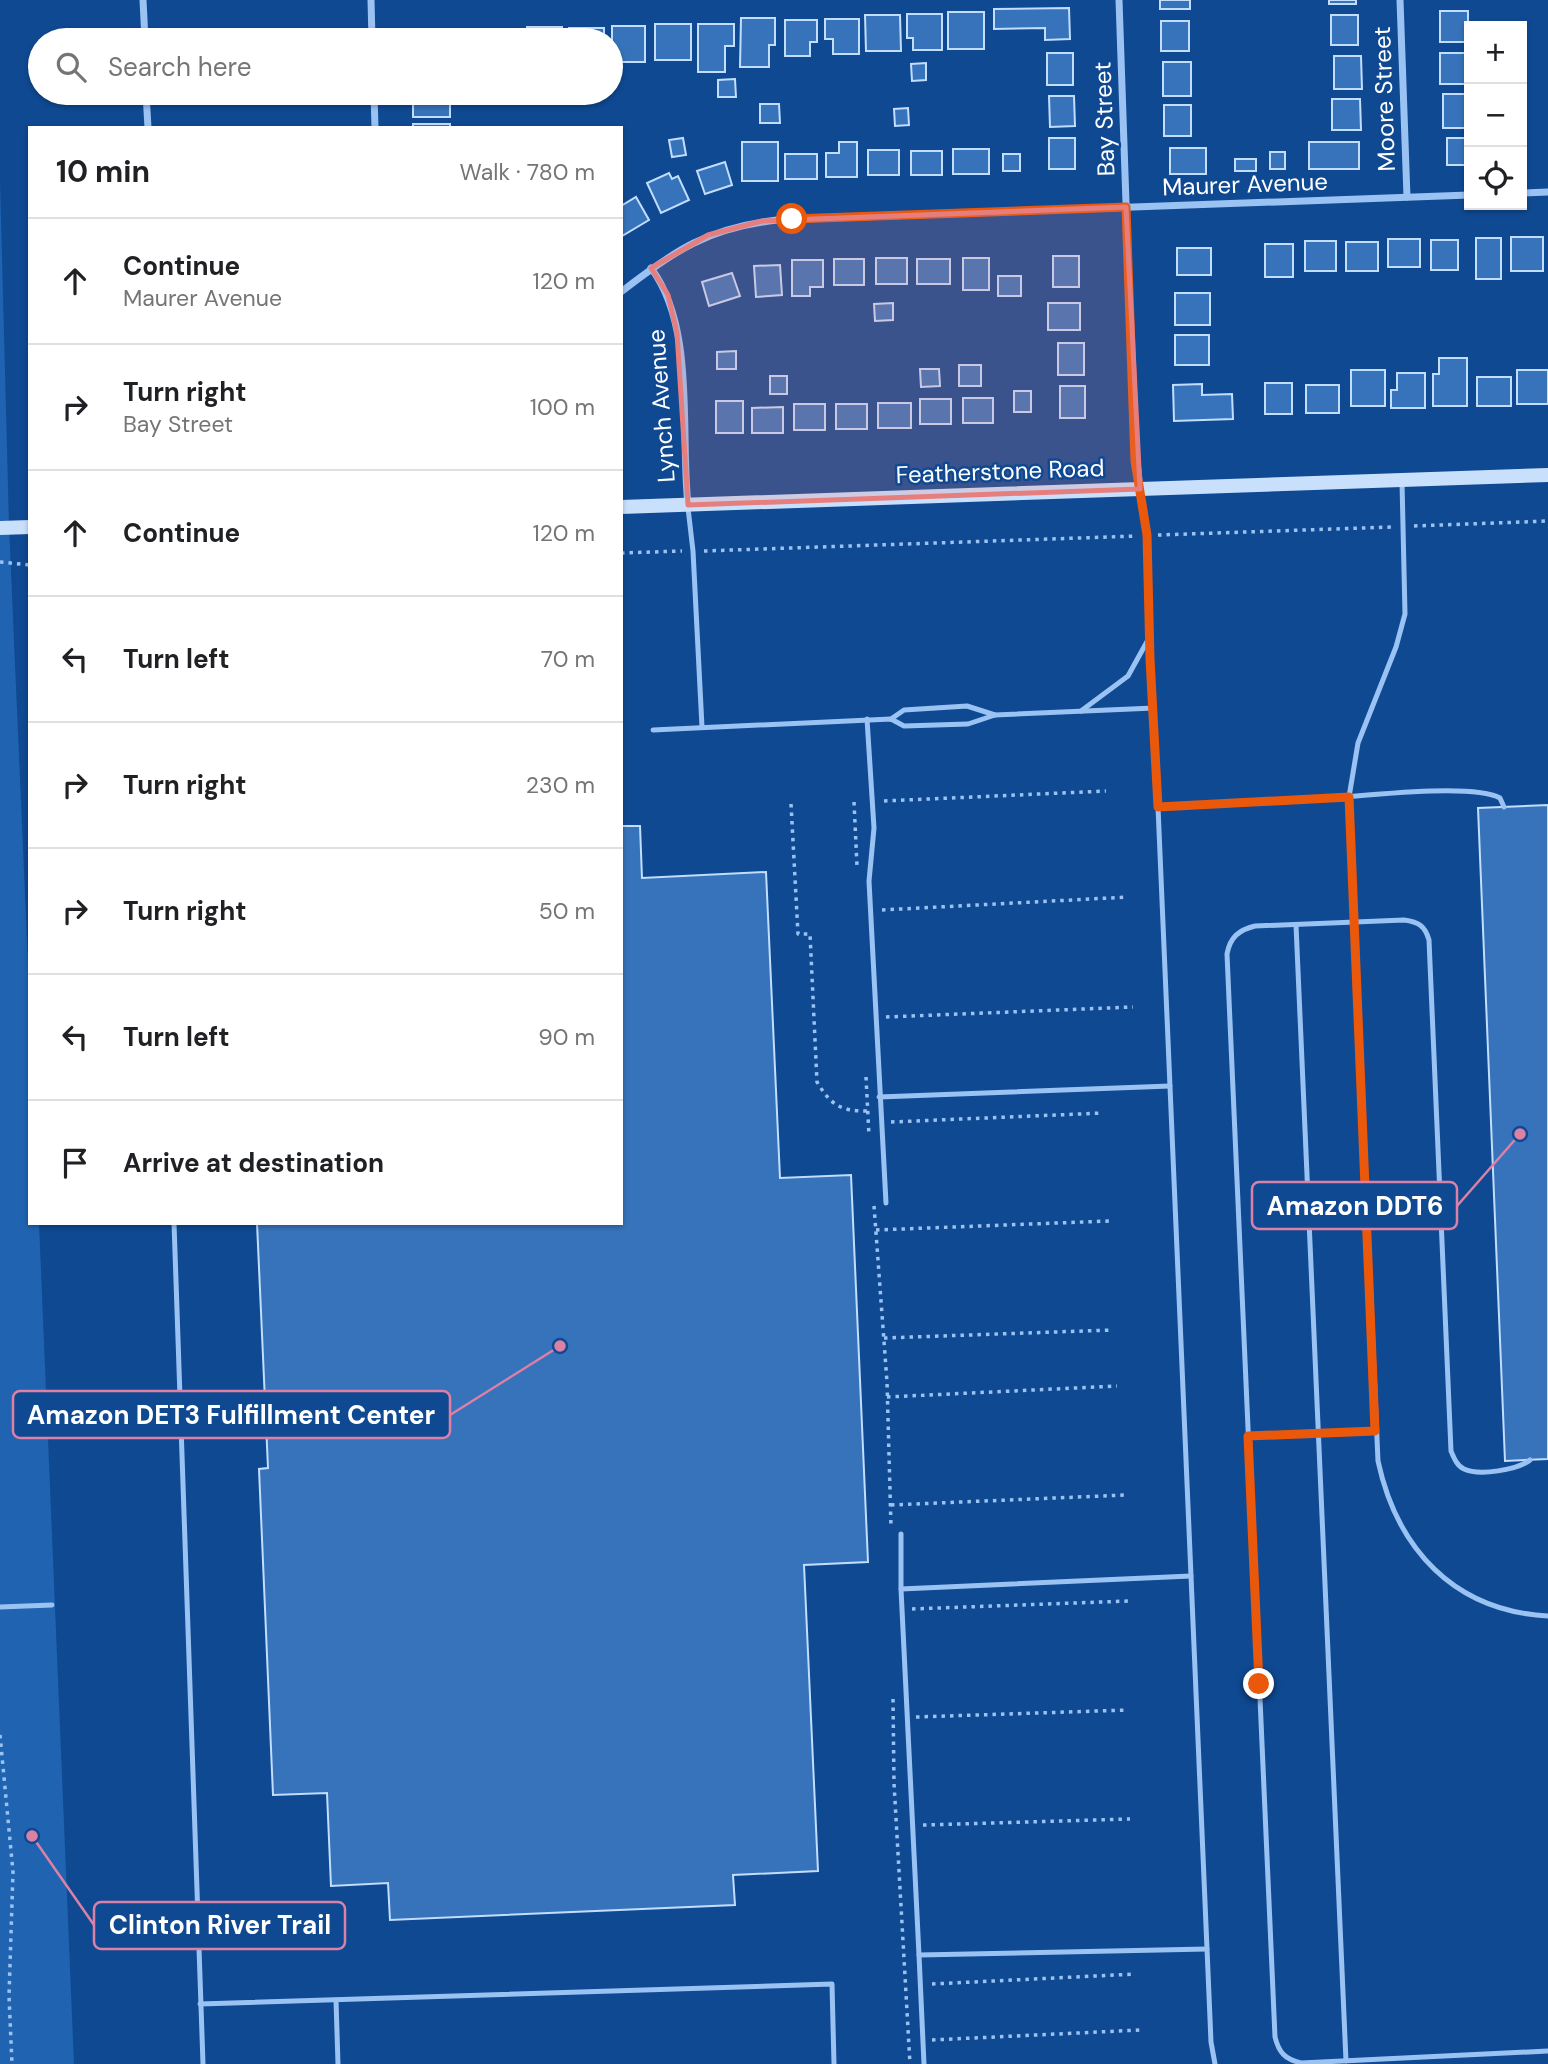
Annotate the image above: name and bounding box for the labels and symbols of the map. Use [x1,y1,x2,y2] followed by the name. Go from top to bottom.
[1366,26,1402,172] street label: Moore Street
[1087,61,1121,177] street label: Bay Street
[1162,166,1328,202] street label: Maurer Avenue
[776,203,807,234] route start
[640,328,682,484] street label: Lynch Avenue
[895,452,1105,490] street label: Featherstone Road
[1252,1182,1457,1229] callout: Amazon DDT6
[1266,1189,1444,1223] text: Amazon DDT6
[13,1391,450,1438] callout: Amazon DET3 Fulfillment Center
[27,1398,436,1432] text: Amazon DET3 Fulfillment Center
[1243,1668,1274,1699] route end
[94,1902,345,1949] callout: Clinton River Trail
[109,1908,331,1942] text: Clinton River Trail

